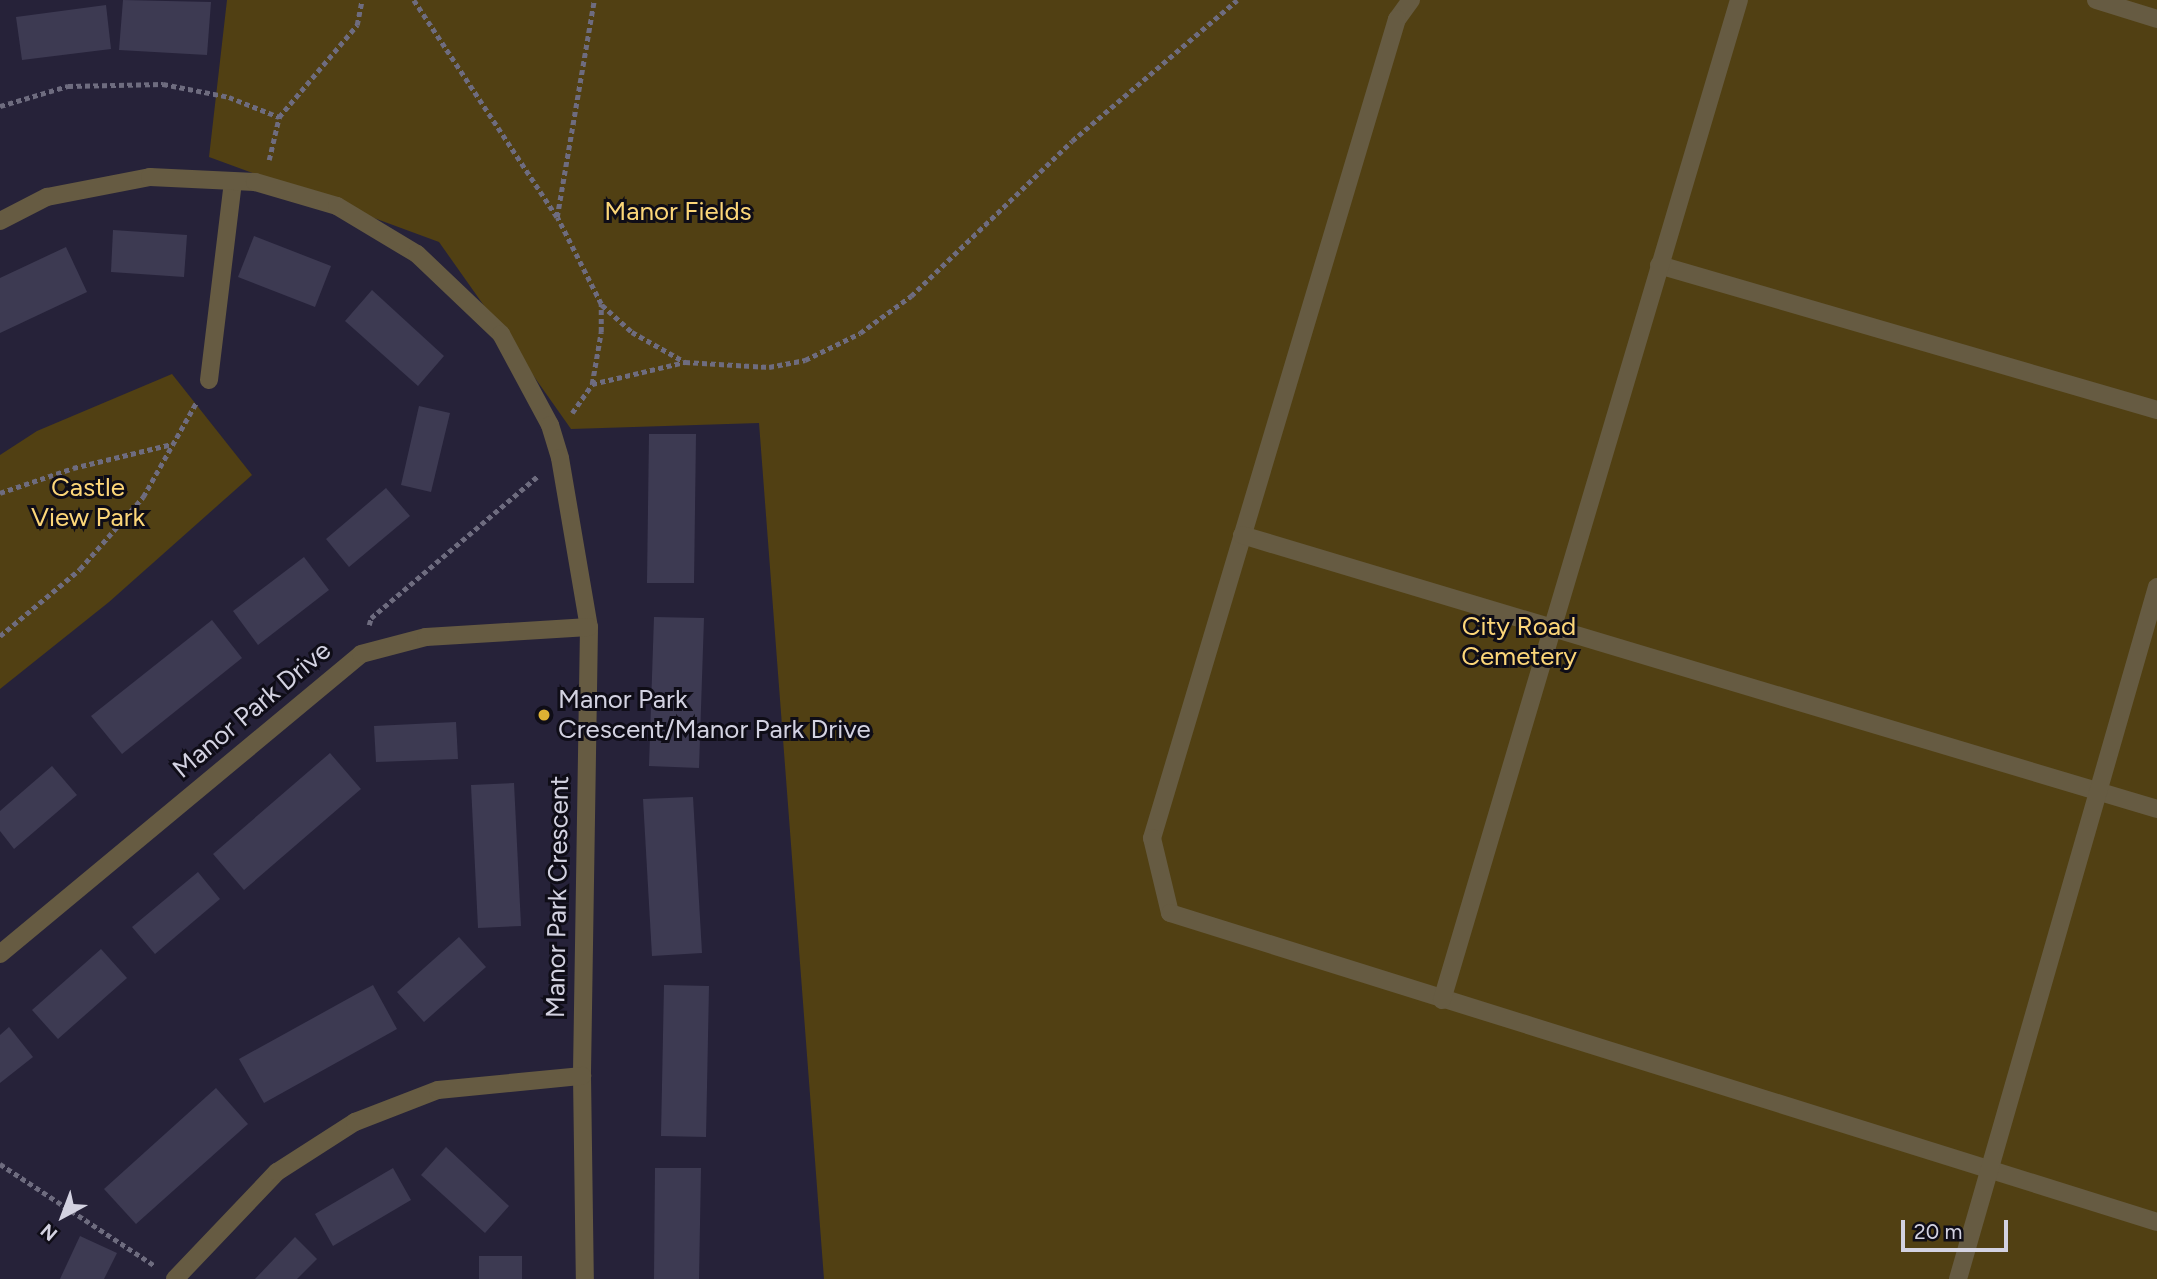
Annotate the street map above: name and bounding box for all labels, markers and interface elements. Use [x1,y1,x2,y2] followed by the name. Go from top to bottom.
[604,196,752,228] park label: Manor Fields
[31,472,145,534] park label: Castle View Park
[1461,611,1577,672] park label: City Road Cemetery
[167,635,337,785] street label: Manor Park Drive
[558,684,871,746] place label: Manor Park Crescent/Manor Park Drive
[536,707,552,723] marker: Manor Park Crescent/Manor Park Drive
[540,776,576,1018] street label: Manor Park Crescent
[28,1181,98,1251] north arrow
[1905,1206,2012,1250] scale bar
[36,1219,62,1246] text: N
[1914,1219,1962,1244] text: 20 m

